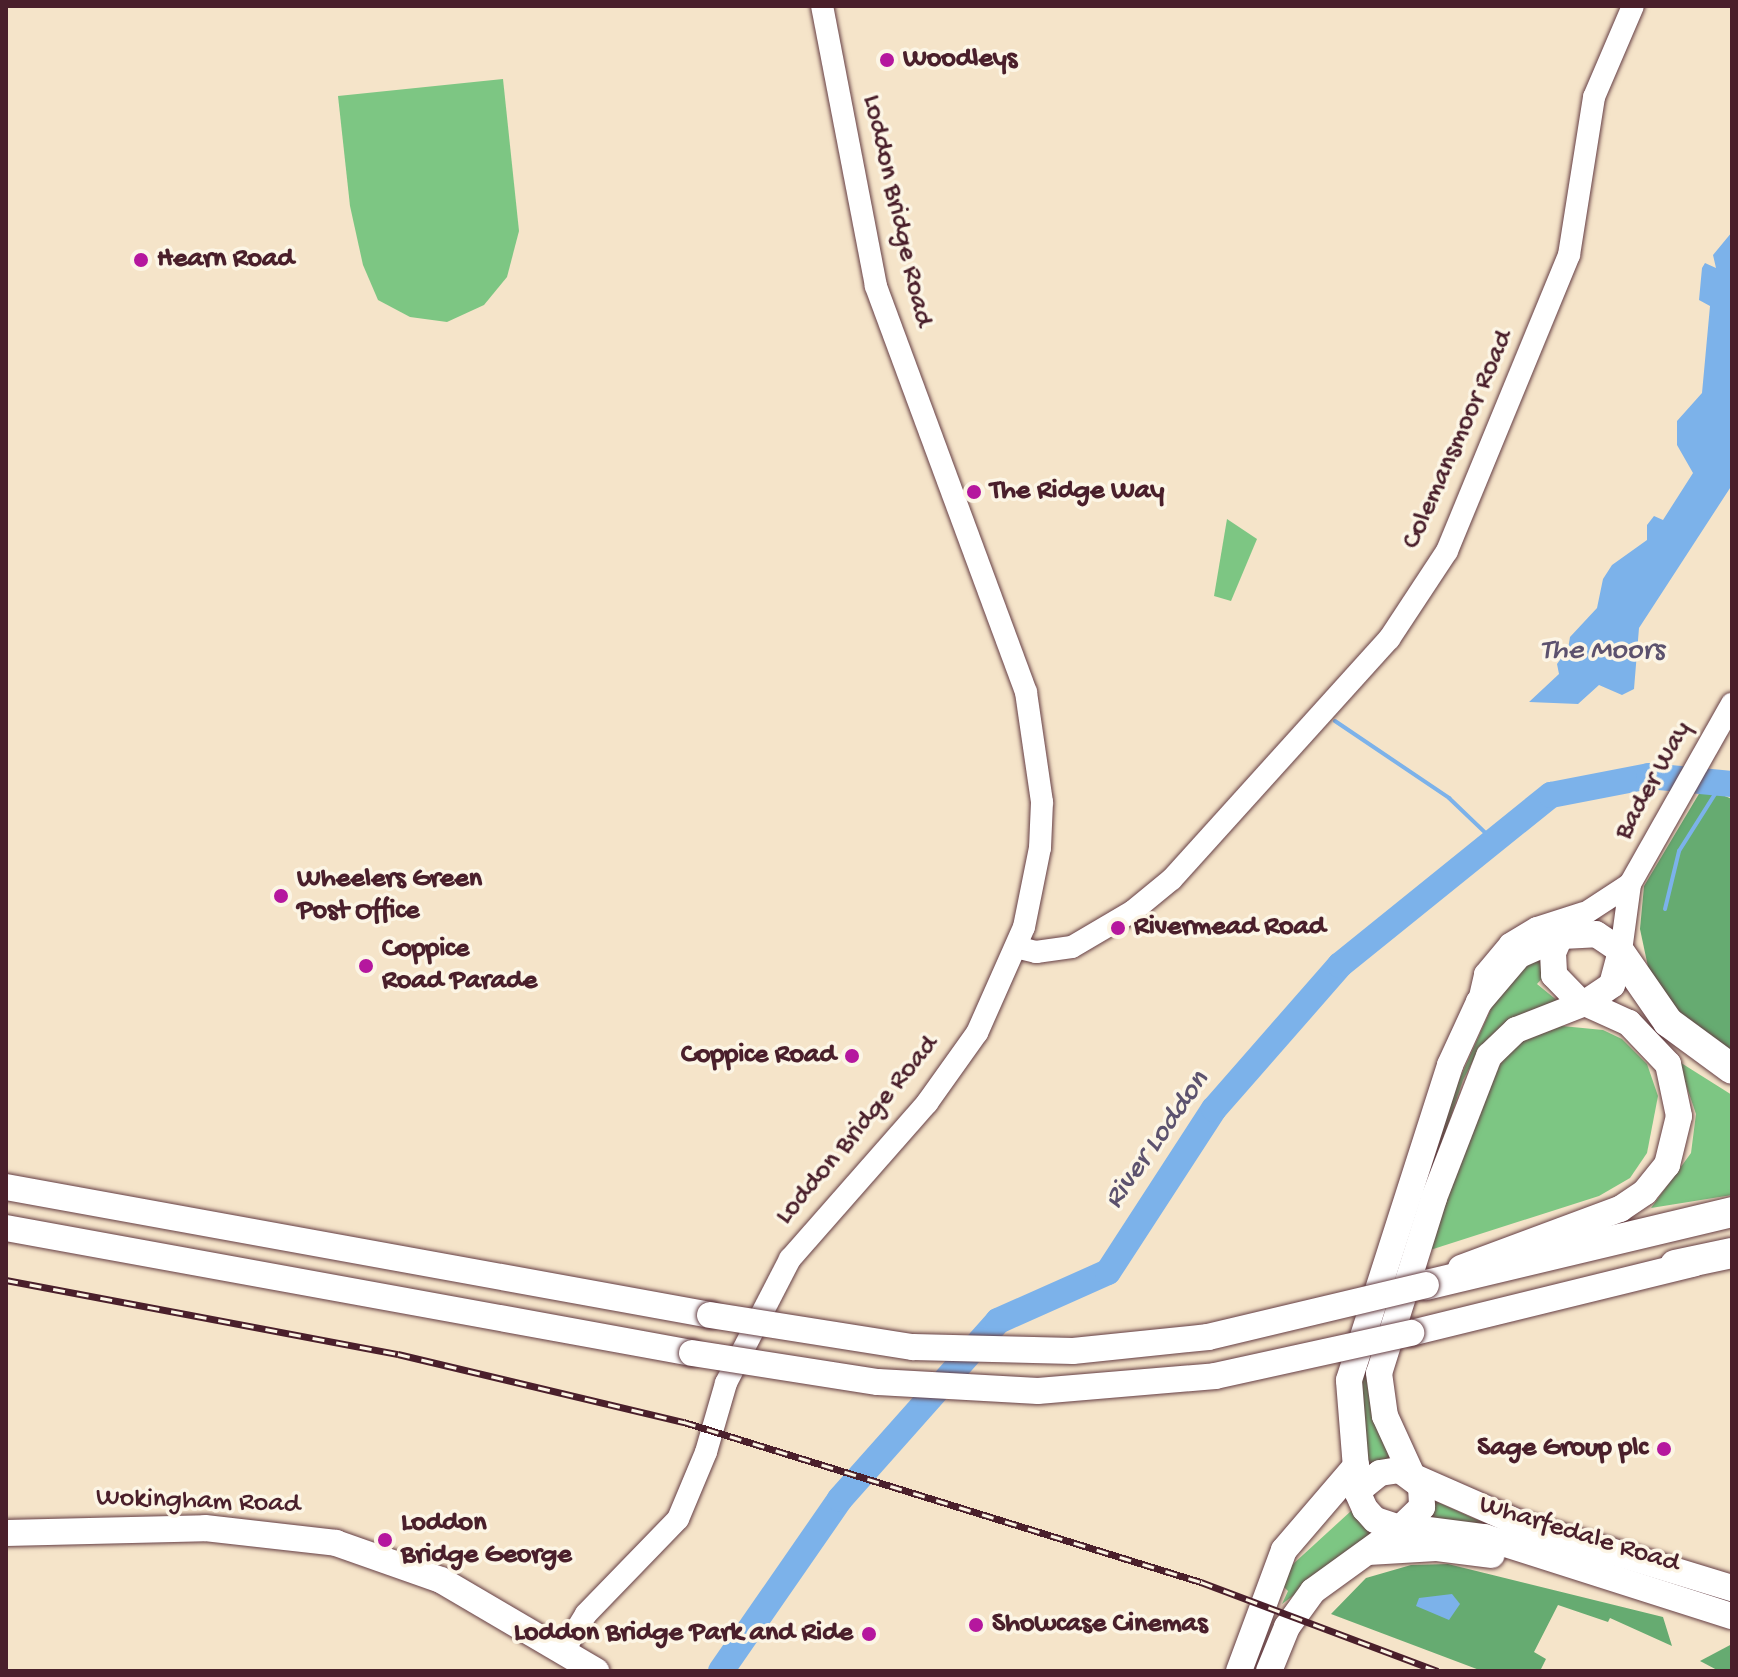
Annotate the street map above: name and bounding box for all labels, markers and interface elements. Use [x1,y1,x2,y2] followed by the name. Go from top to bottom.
[903,43,1017,77] place label: Woodleys
[878,51,896,69] marker: Woodleys
[853,92,939,330] street label: Loddon Bridge Road
[157,243,294,277] place label: Hearn Road
[132,251,150,269] marker: Hearn Road
[1396,325,1522,555] street label: Colemansmoor Road
[990,475,1164,509] place label: The Ridge Way
[965,483,983,501] marker: The Ridge Way
[1540,634,1664,670] water label: The Moors
[1608,716,1700,846] street label: Bader Way
[297,863,482,929] place label: Wheelers Green Post Office
[272,887,290,905] marker: Wheelers Green Post Office
[1134,911,1326,945] place label: Rivermead Road
[1109,919,1127,937] marker: Rivermead Road
[382,933,537,999] place label: Coppice Road Parade
[357,957,375,975] marker: Coppice Road Parade
[769,1029,947,1233] street label: Loddon Bridge Road
[681,1039,836,1073] place label: Coppice Road
[843,1047,861,1065] marker: Coppice Road
[1097,1065,1219,1217] water label: River Loddon
[1477,1432,1648,1466] place label: Sage Group plc
[1655,1440,1673,1458] marker: Sage Group plc
[95,1482,301,1522] street label: Wokingham Road
[1475,1489,1683,1581] street label: Wharfedale Road
[401,1507,572,1573] place label: Loddon Bridge George
[376,1531,394,1549] marker: Loddon Bridge George
[992,1608,1207,1642] place label: Showcase Cinemas
[967,1616,985,1634] marker: Showcase Cinemas
[514,1617,853,1651] place label: Loddon Bridge Park and Ride
[860,1625,878,1643] marker: Loddon Bridge Park and Ride

